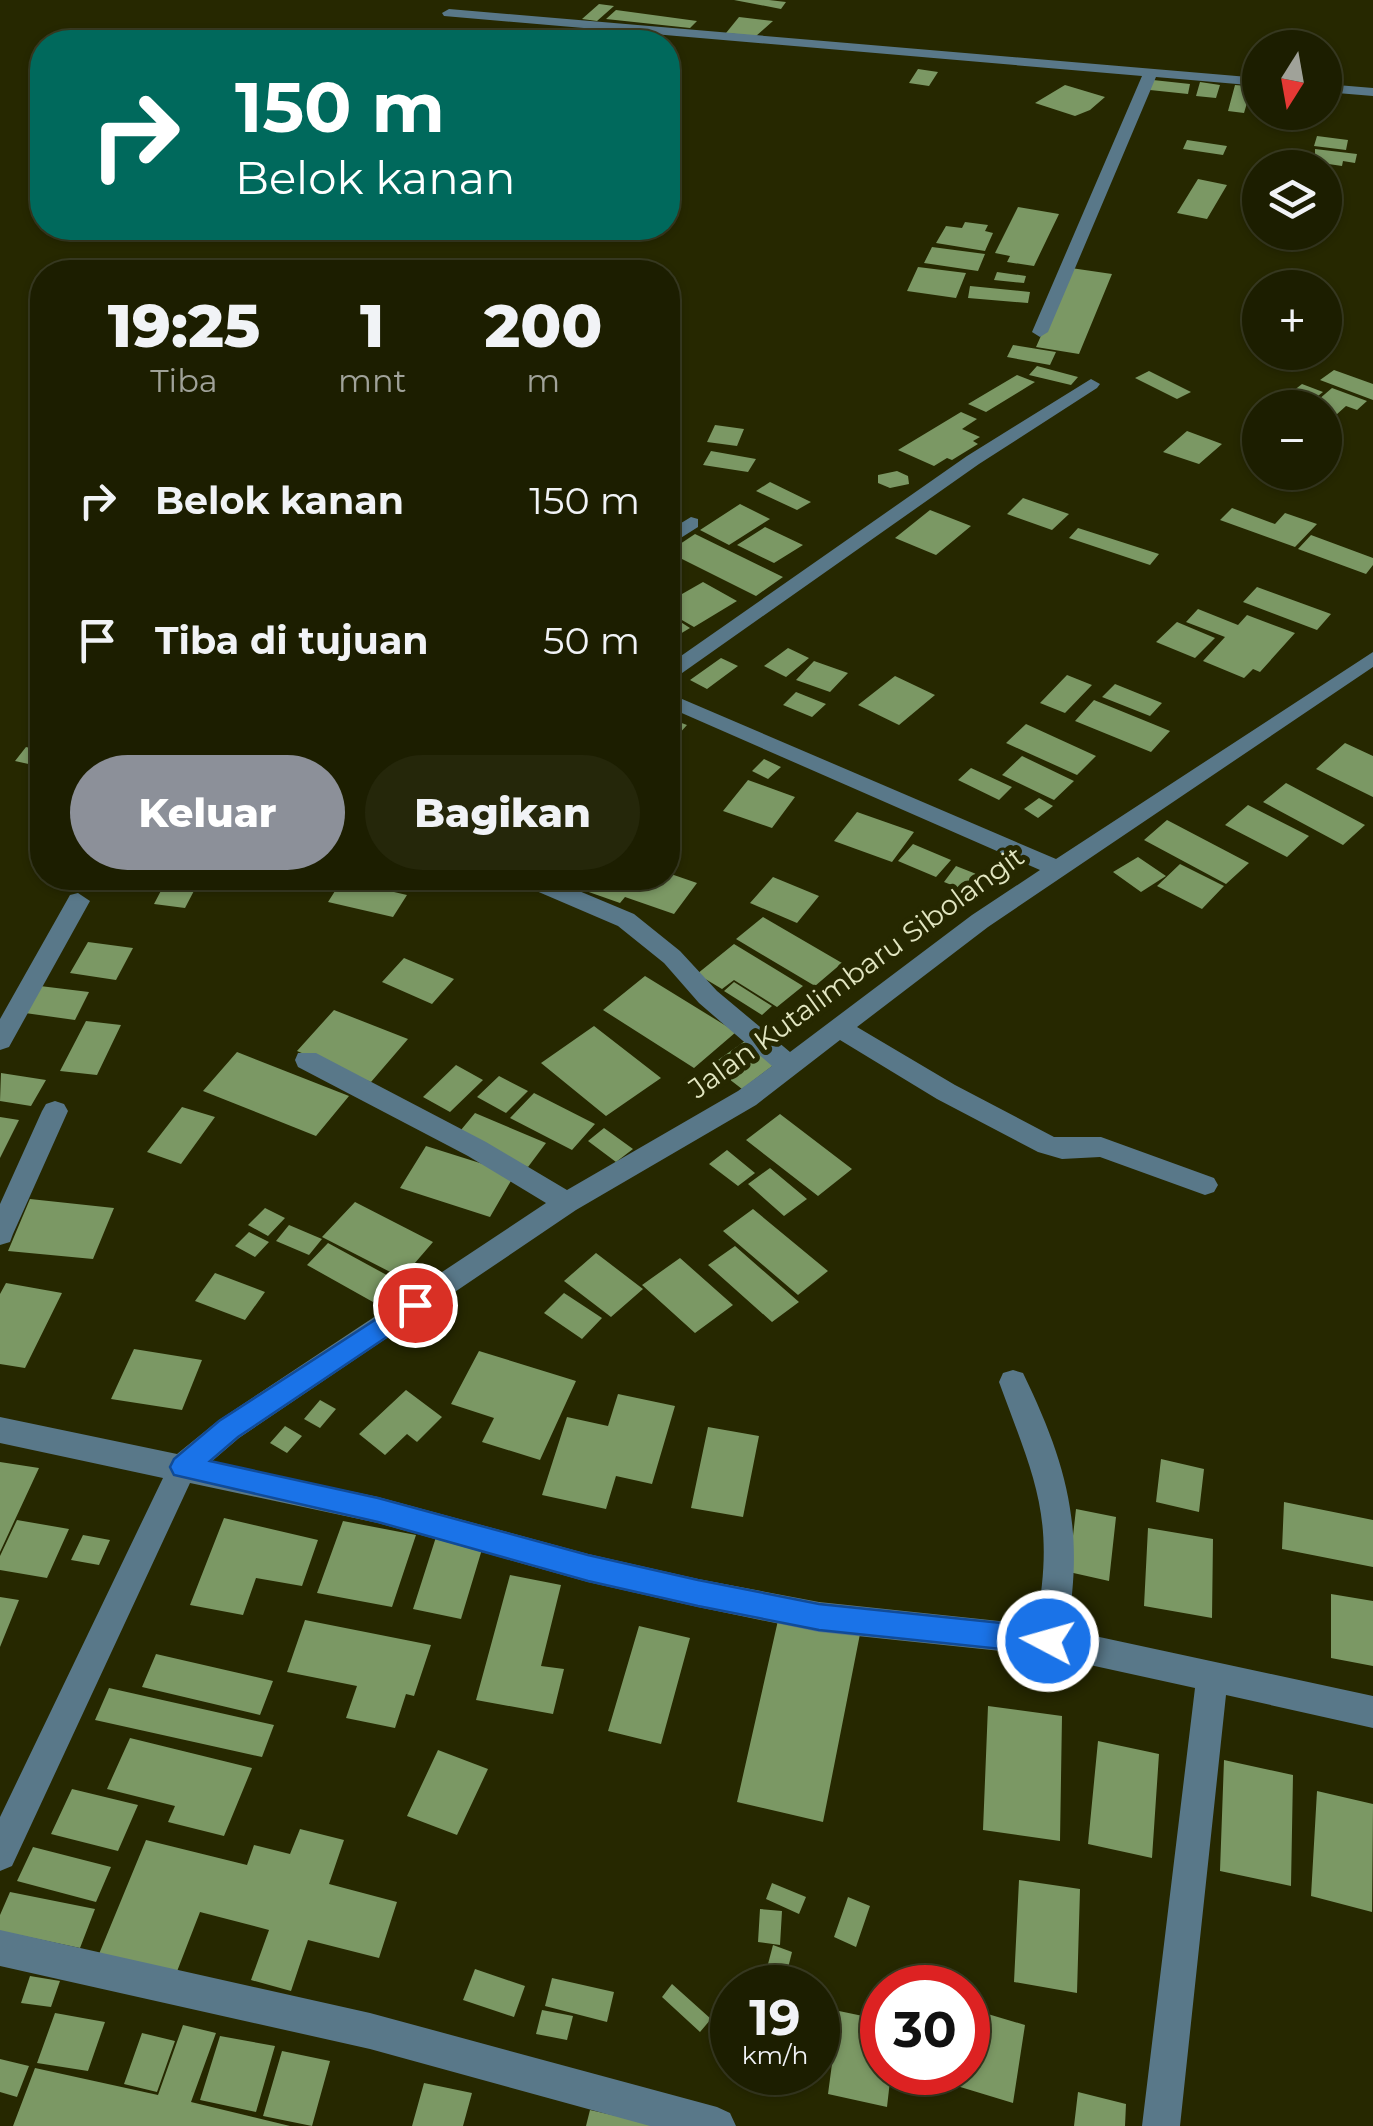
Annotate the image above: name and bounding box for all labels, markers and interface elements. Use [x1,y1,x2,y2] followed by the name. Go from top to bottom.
[1242,30,1342,130] north arrow
[1242,30,1342,490] map controls
[235,64,445,150] text: 150 m
[70,70,200,200] icon: right
[235,150,516,205] text: Belok kanan
[1242,150,1342,250] button: layers
[1242,270,1342,370] button: +
[108,289,260,362] text: 19:25
[360,289,384,362] text: 1
[484,289,602,362] text: 200
[150,361,218,400] text: Tiba
[338,361,407,400] text: mnt
[526,361,560,400] text: m
[1242,390,1342,490] button: −
[70,473,125,528] icon: right
[155,477,404,524] text: Belok kanan
[529,477,640,524] text: 150 m
[70,613,125,668] icon: arrive
[155,617,429,664] text: Tiba di tujuan
[543,617,640,664] text: 50 m
[70,755,345,870] button: Keluar
[365,755,640,870] button: Bagikan
[681,839,1030,1106] street label: Jalan Kutalimbaru Sibolangit
[373,1263,458,1348] pin
[388,1278,443,1333] icon: arrive
[996,1589,1100,1693] position arrow
[860,1965,990,2095] speed limit sign: 30
[749,1987,801,2048] text: 19
[742,2040,808,2070] text: km/h

